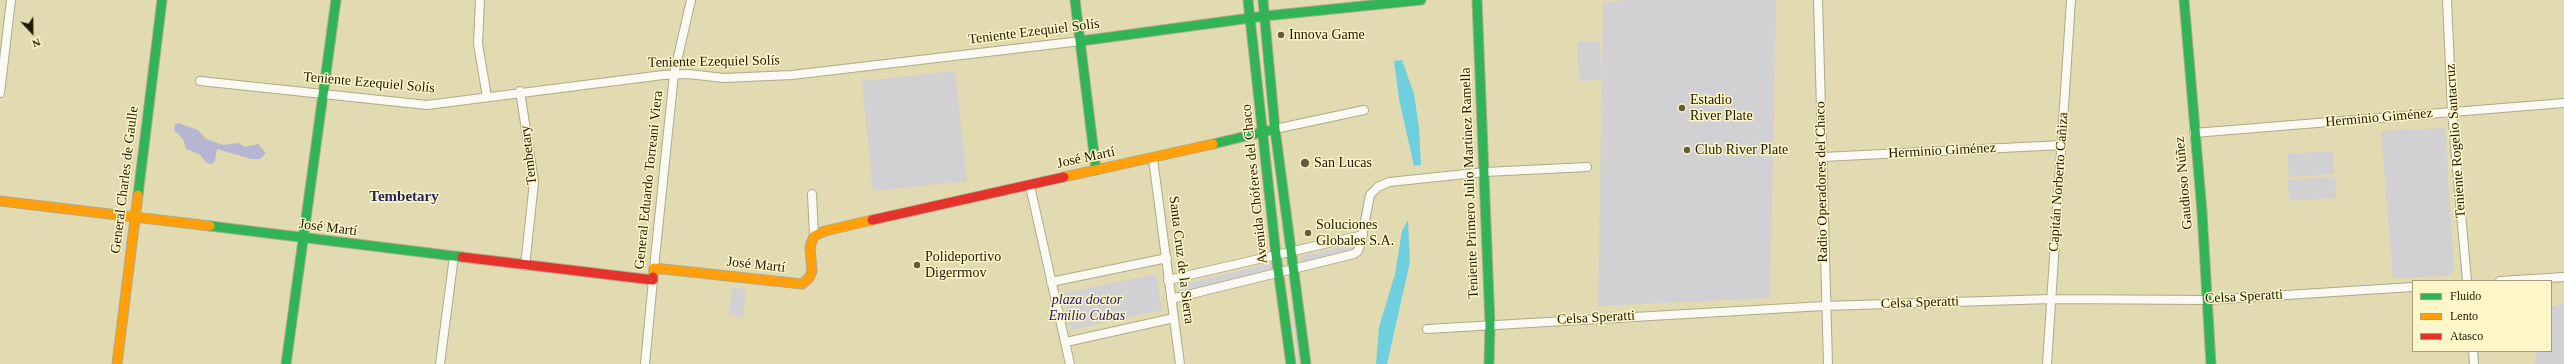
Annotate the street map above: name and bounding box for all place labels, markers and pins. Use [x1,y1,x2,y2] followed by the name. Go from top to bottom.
[1289,27,1365,43] place label: Innova Game
[1276,30,1286,40] marker: Innova Game
[1690,92,1753,124] place label: Estadio River Plate
[1677,103,1687,113] marker: Estadio River Plate
[1695,142,1788,158] place label: Club River Plate
[1682,145,1692,155] marker: Club River Plate
[1314,155,1372,171] place label: San Lucas
[1299,157,1311,169] marker: San Lucas
[1316,217,1394,250] place label: Soluciones Globales S.A.
[1303,228,1313,238] marker: Soluciones Globales S.A.
[925,249,1001,282] place label: Polideportivo Digerrmov
[912,260,922,270] marker: Polideportivo Digerrmov

